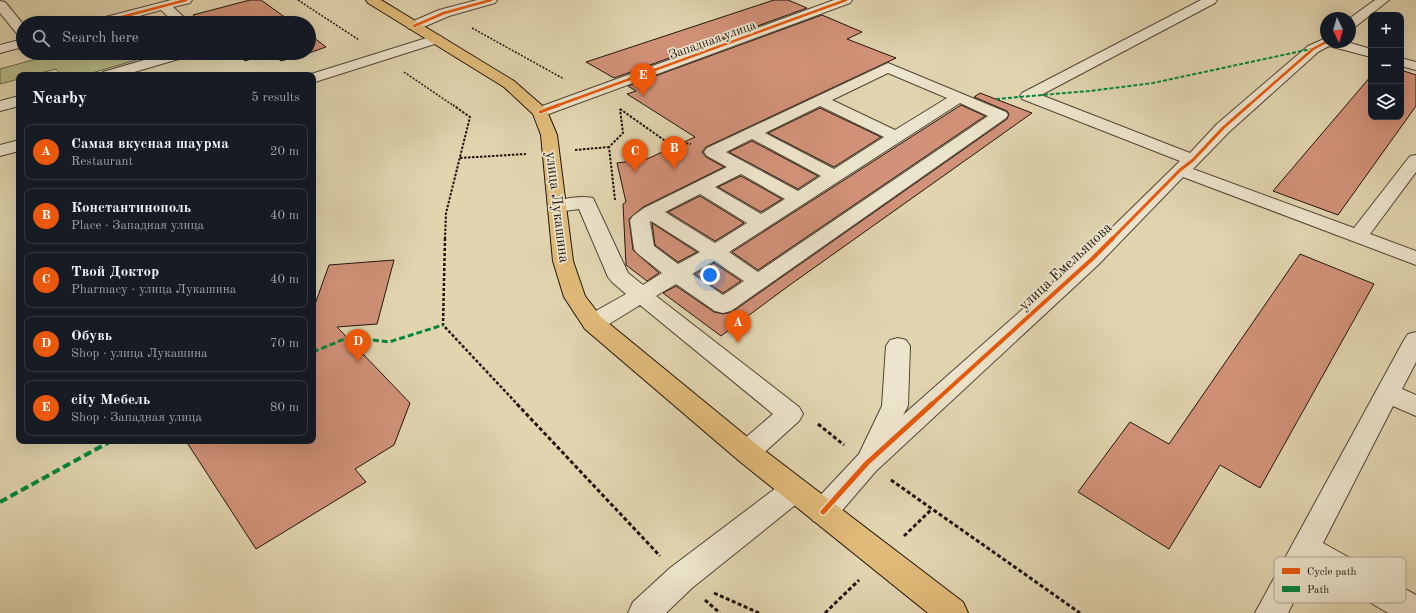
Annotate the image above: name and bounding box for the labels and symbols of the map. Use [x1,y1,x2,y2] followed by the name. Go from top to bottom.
[1320,12,1356,48] north arrow
[667,18,758,62] street label: Западная улица
[630,63,656,96] pin: E
[661,136,687,169] pin: B
[622,139,648,172] pin: C
[542,151,571,264] street label: улица Лукашина
[1017,220,1116,314] street label: улица Емельянова
[700,265,720,285] your location
[725,310,751,343] pin: A
[345,329,371,362] pin: D
[1274,557,1406,603] legend
[1307,567,1357,578] text: Cycle path
[1307,585,1329,596] text: Path

